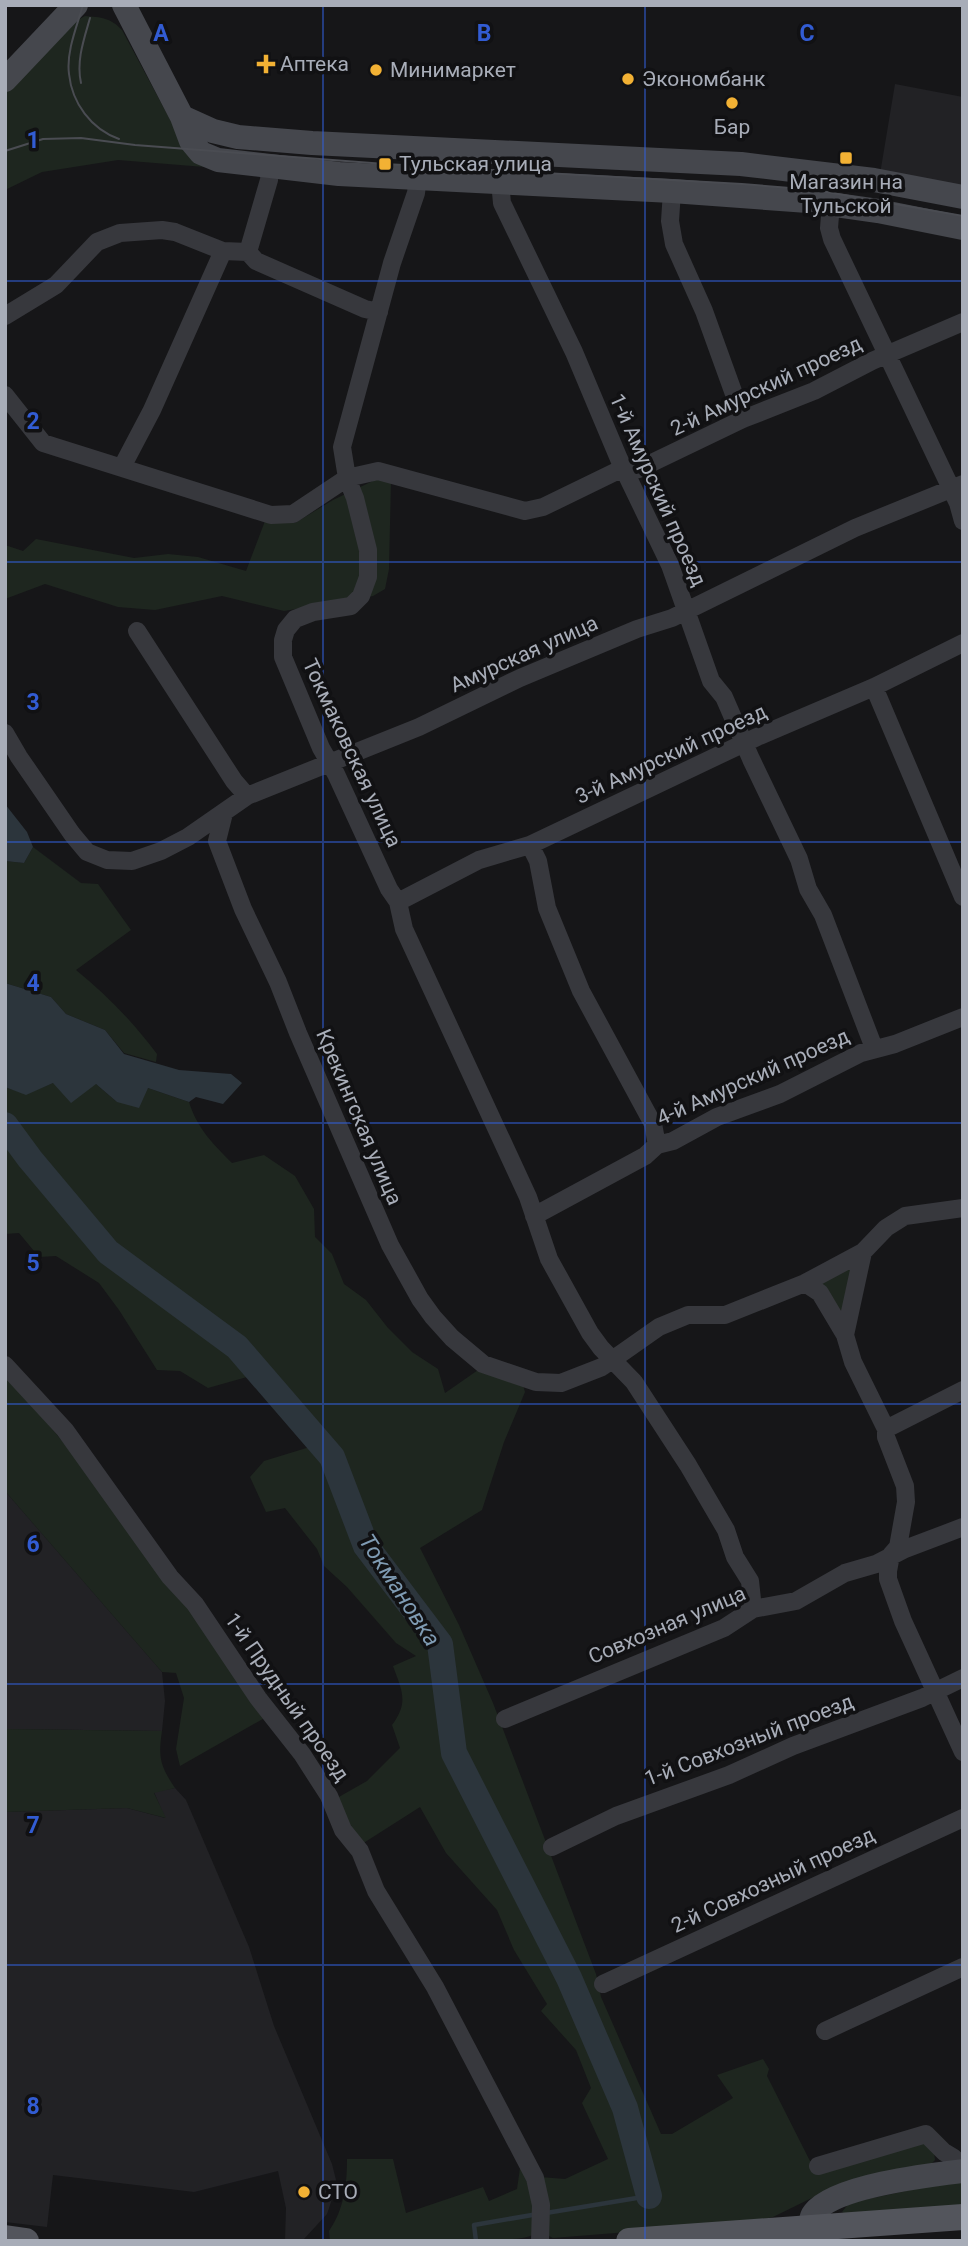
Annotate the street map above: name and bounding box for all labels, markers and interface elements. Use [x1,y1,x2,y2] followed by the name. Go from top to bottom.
[153,20,169,47] text: A
[477,20,491,47] text: B
[799,20,815,47] text: C
[280,52,349,76] place label: Аптека
[258,56,274,72] marker: Аптека
[390,58,516,82] place label: Минимаркет
[368,62,384,78] marker: Минимаркет
[642,67,766,91] place label: Экономбанк
[620,71,636,87] marker: Экономбанк
[724,95,740,111] marker: Бар
[714,115,750,139] place label: Бар
[26,127,40,154] text: 1
[838,150,854,166] marker: Магазин на Тульской
[399,152,552,176] place label: Тульская улица
[377,156,393,172] marker: Тульская улица
[789,170,903,218] place label: Магазин на Тульской
[667,331,866,441] street label: 2-й Амурский проезд
[605,390,711,590] street label: 1-й Амурский проезд
[26,408,40,435] text: 2
[446,611,602,697] street label: Амурская улица
[298,655,406,851] street label: Токмаковская улица
[26,689,40,716] text: 3
[572,699,771,809] street label: 3-й Амурский проезд
[26,970,40,997] text: 4
[653,1024,853,1130] street label: 4-й Амурский проезд
[311,1026,407,1208] street label: Крекингская улица
[26,1250,40,1277] text: 5
[353,1529,446,1651] water label: Токмановка
[26,1531,40,1558] text: 6
[585,1581,749,1669] street label: Совхозная улица
[220,1608,354,1786] street label: 1-й Прудный проезд
[641,1689,857,1791] street label: 1-й Совхозный проезд
[26,1812,40,1839] text: 7
[668,1822,879,1938] street label: 2-й Совхозный проезд
[26,2093,40,2120] text: 8
[318,2180,358,2204] place label: СТО
[296,2184,312,2200] marker: СТО

